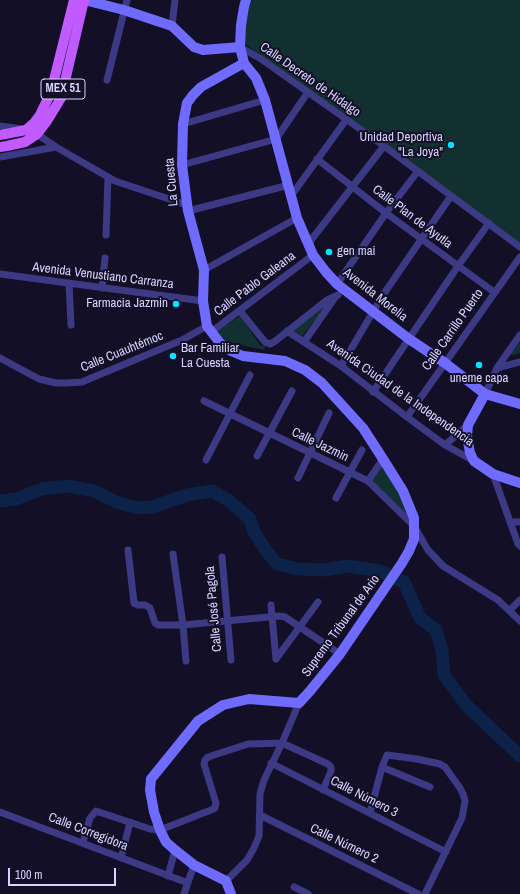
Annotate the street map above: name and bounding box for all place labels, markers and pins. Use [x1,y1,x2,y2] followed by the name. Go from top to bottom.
[359,130,443,161] place label: Unidad Deportiva "La Joya"
[446,140,456,150] marker: Unidad Deportiva "La Joya"
[337,244,376,260] place label: gen mai
[324,247,334,257] marker: gen mai
[86,296,168,312] place label: Farmacia Jazmin
[171,299,181,309] marker: Farmacia Jazmin
[181,341,239,372] place label: Bar Familiar La Cuesta
[168,351,178,361] marker: Bar Familiar La Cuesta
[474,360,484,370] marker: uneme capa
[450,371,508,387] place label: uneme capa

